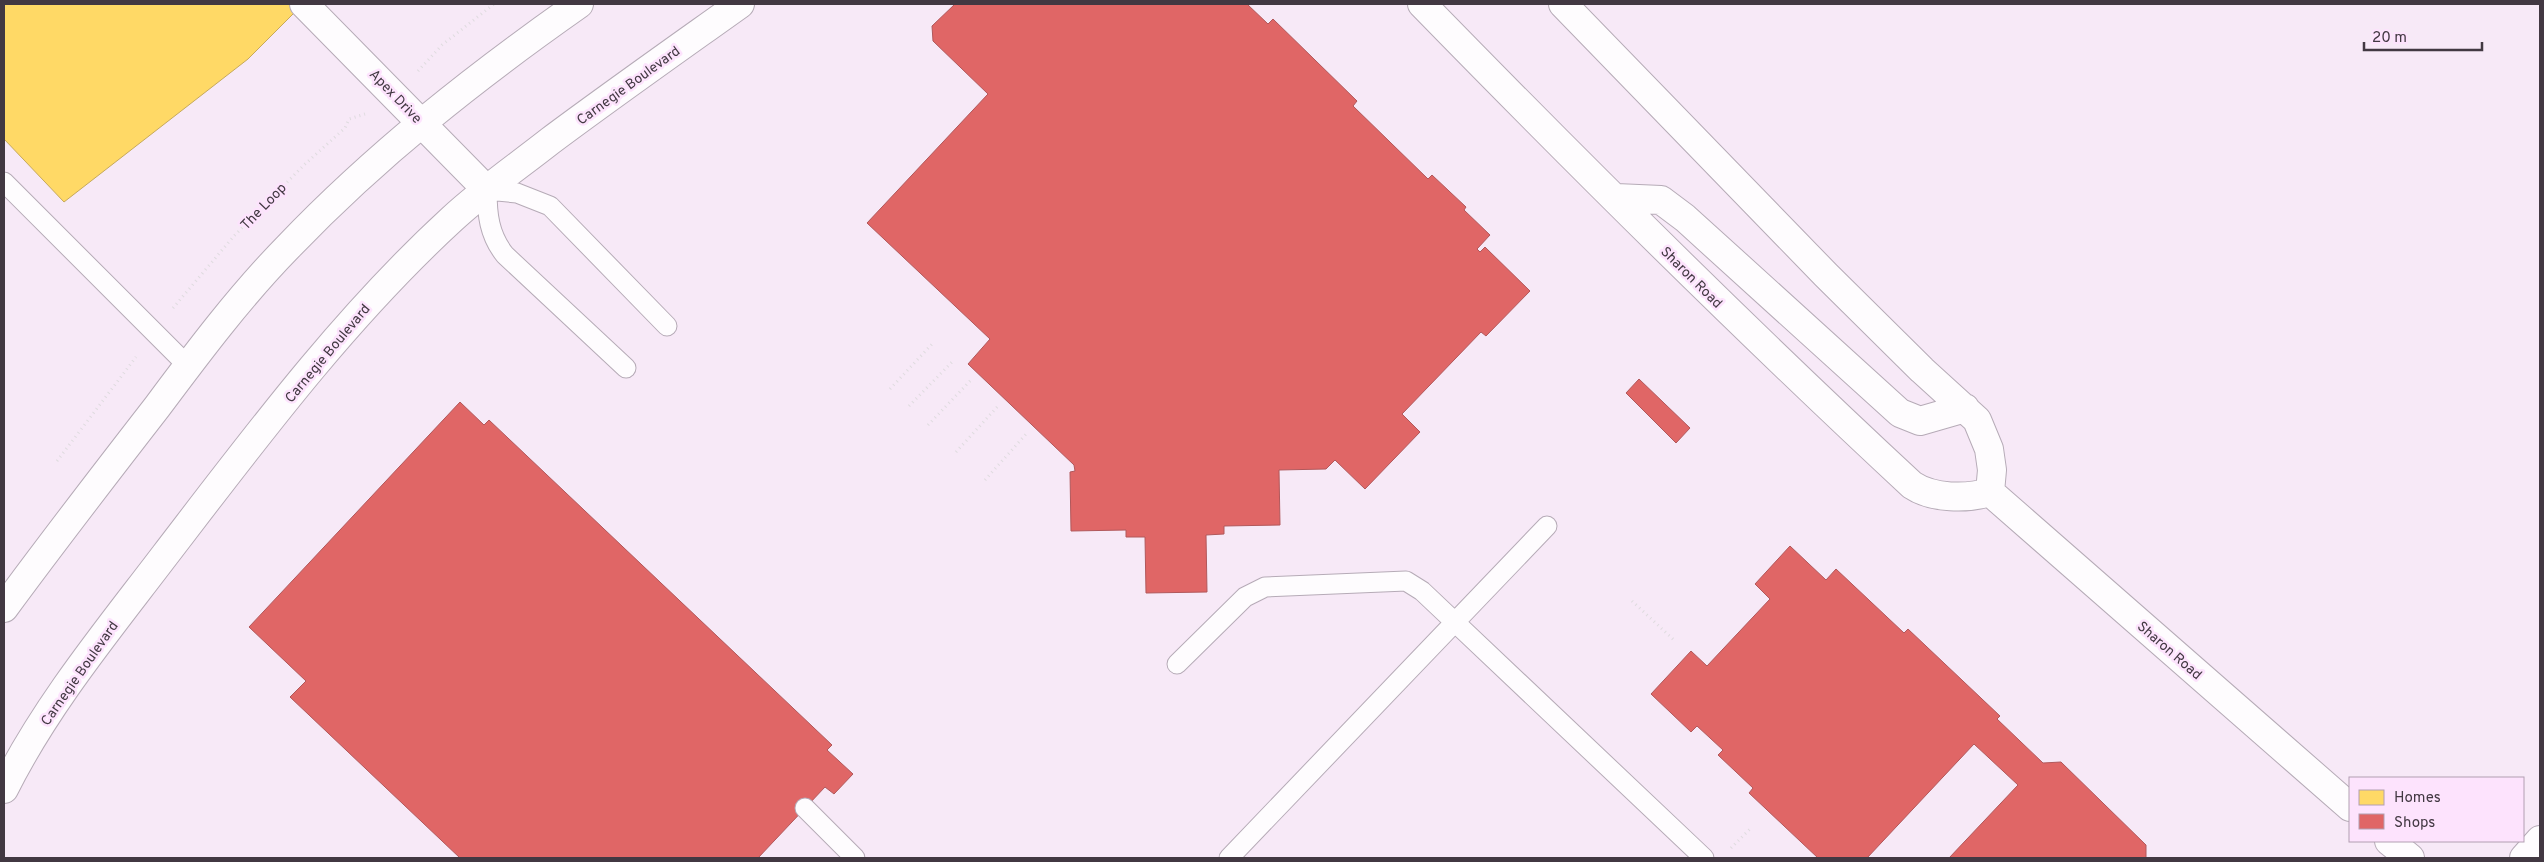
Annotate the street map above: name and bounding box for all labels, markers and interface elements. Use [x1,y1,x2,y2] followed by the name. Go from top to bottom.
[2364,20,2482,52] scale bar
[2372,29,2407,48] text: 20 m
[574,43,684,129] street label: Carnegie Boulevard
[365,67,425,128] street label: Apex Drive
[238,180,291,234] street label: The Loop
[1657,244,1725,312] street label: Sharon Road
[282,301,374,407] street label: Carnegie Boulevard
[38,618,123,729] street label: Carnegie Boulevard
[2133,618,2205,684] street label: Sharon Road
[2349,777,2524,842] legend
[2394,789,2441,808] text: Homes
[2394,814,2435,833] text: Shops

